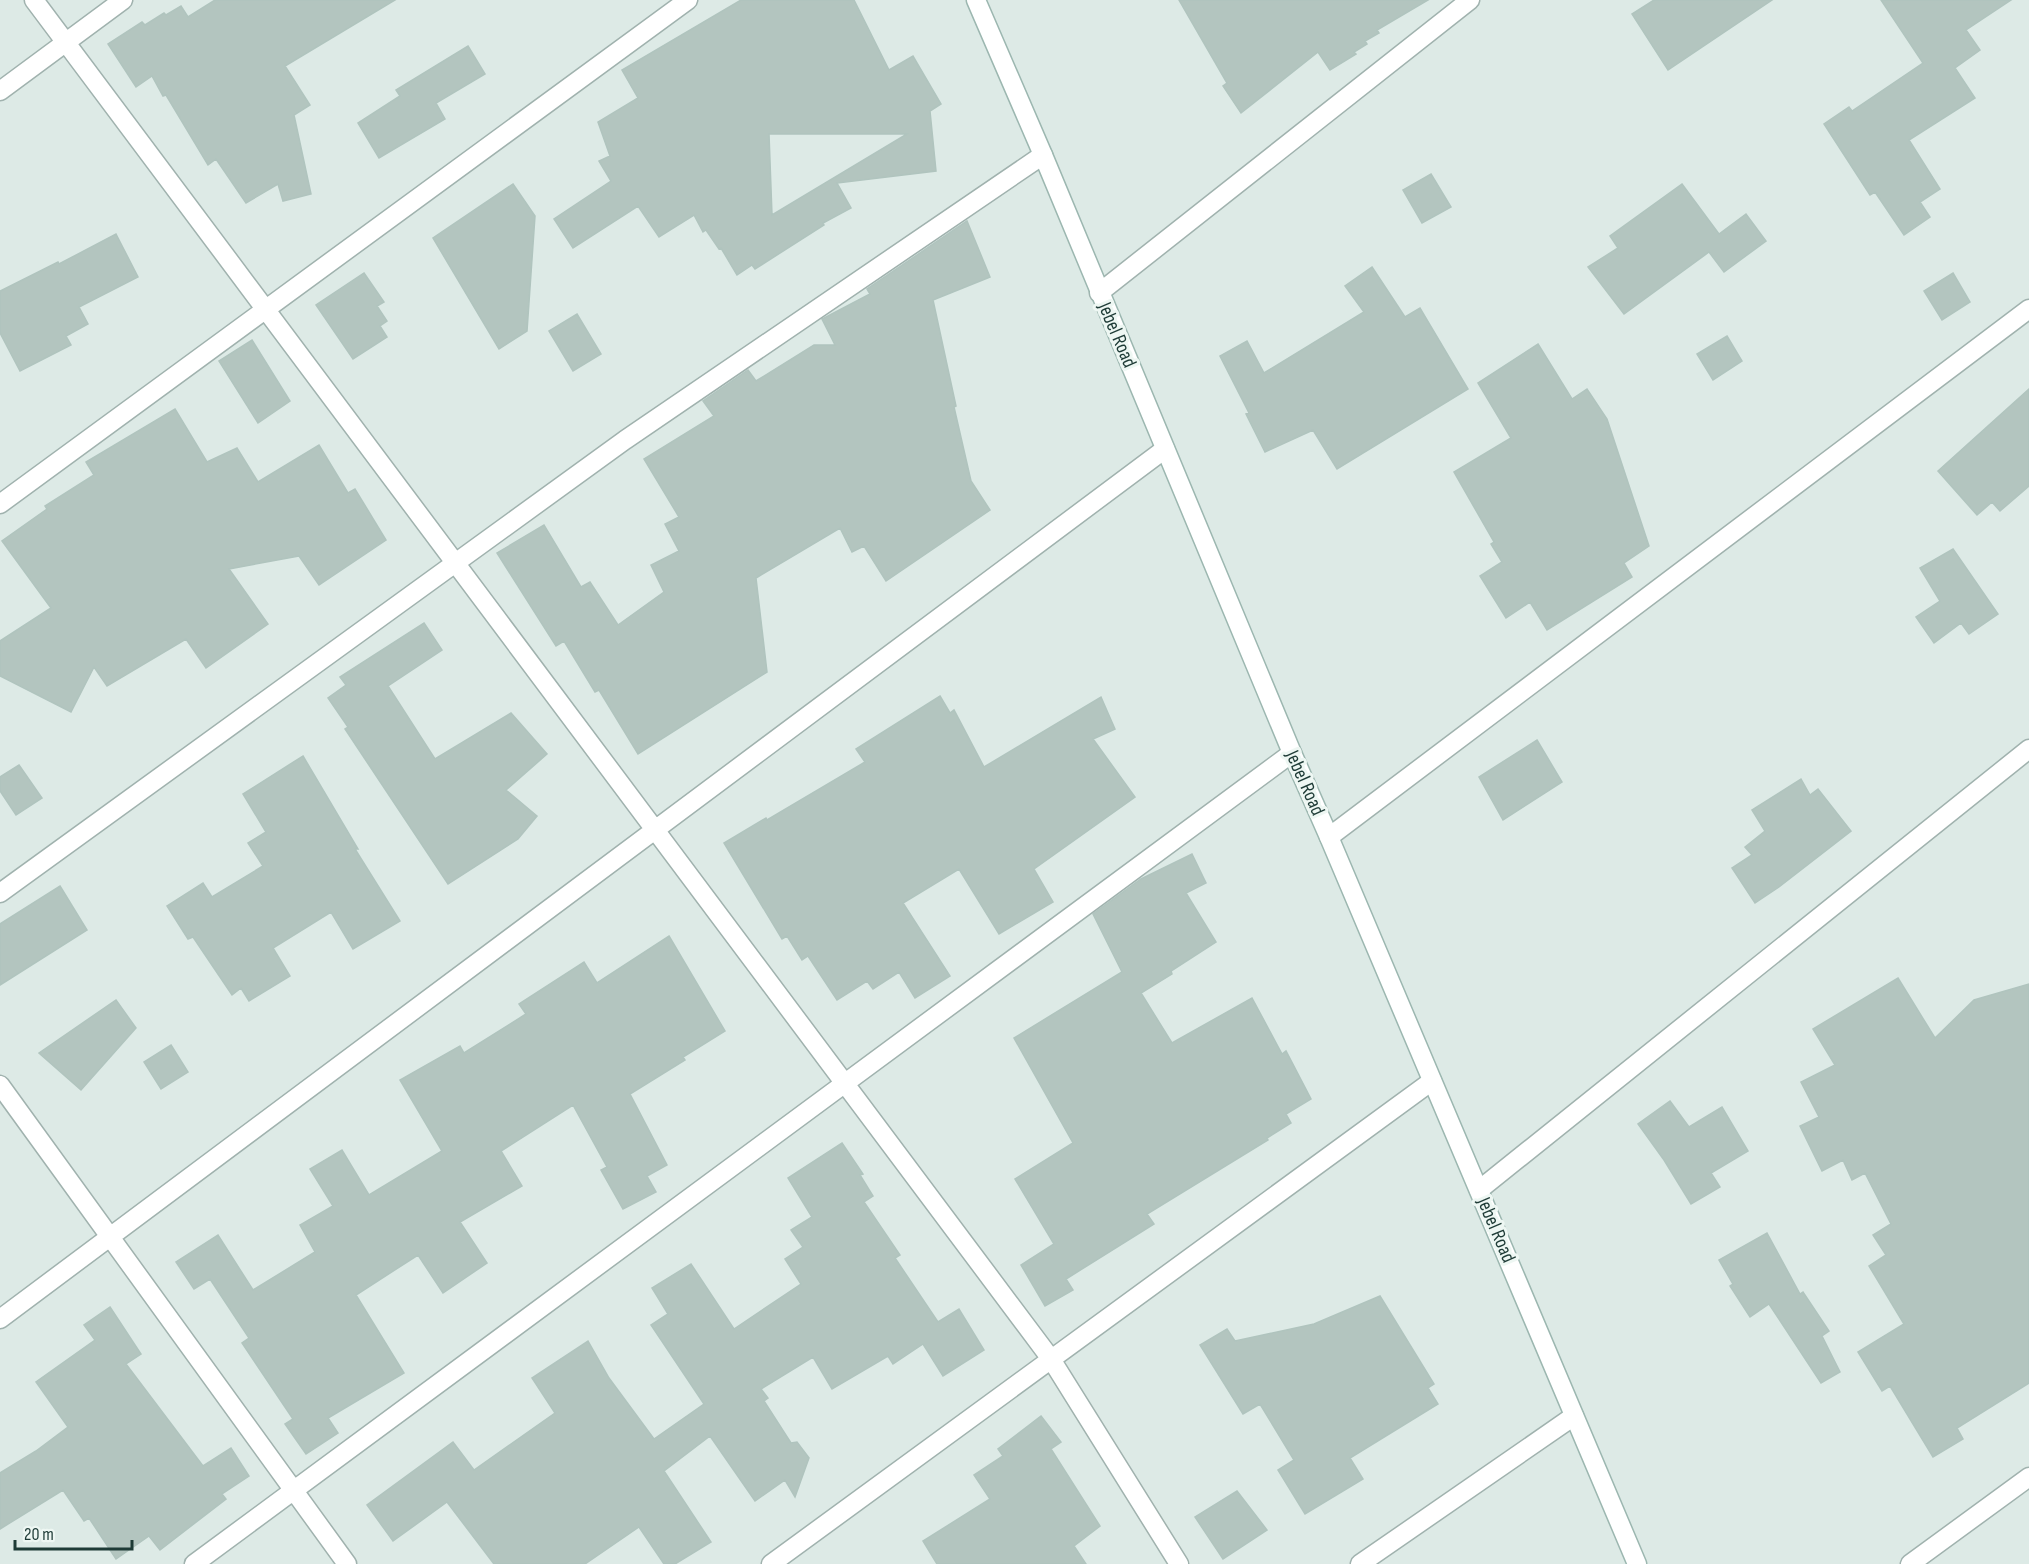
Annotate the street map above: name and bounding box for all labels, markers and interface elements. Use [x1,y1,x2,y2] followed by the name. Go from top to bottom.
[1092,298,1141,371] street label: Jebel Road
[1280,746,1330,819] street label: Jebel Road
[1471,1193,1520,1266] street label: Jebel Road
[15,1513,132,1551] scale bar
[24,1524,54,1545] text: 20 m

